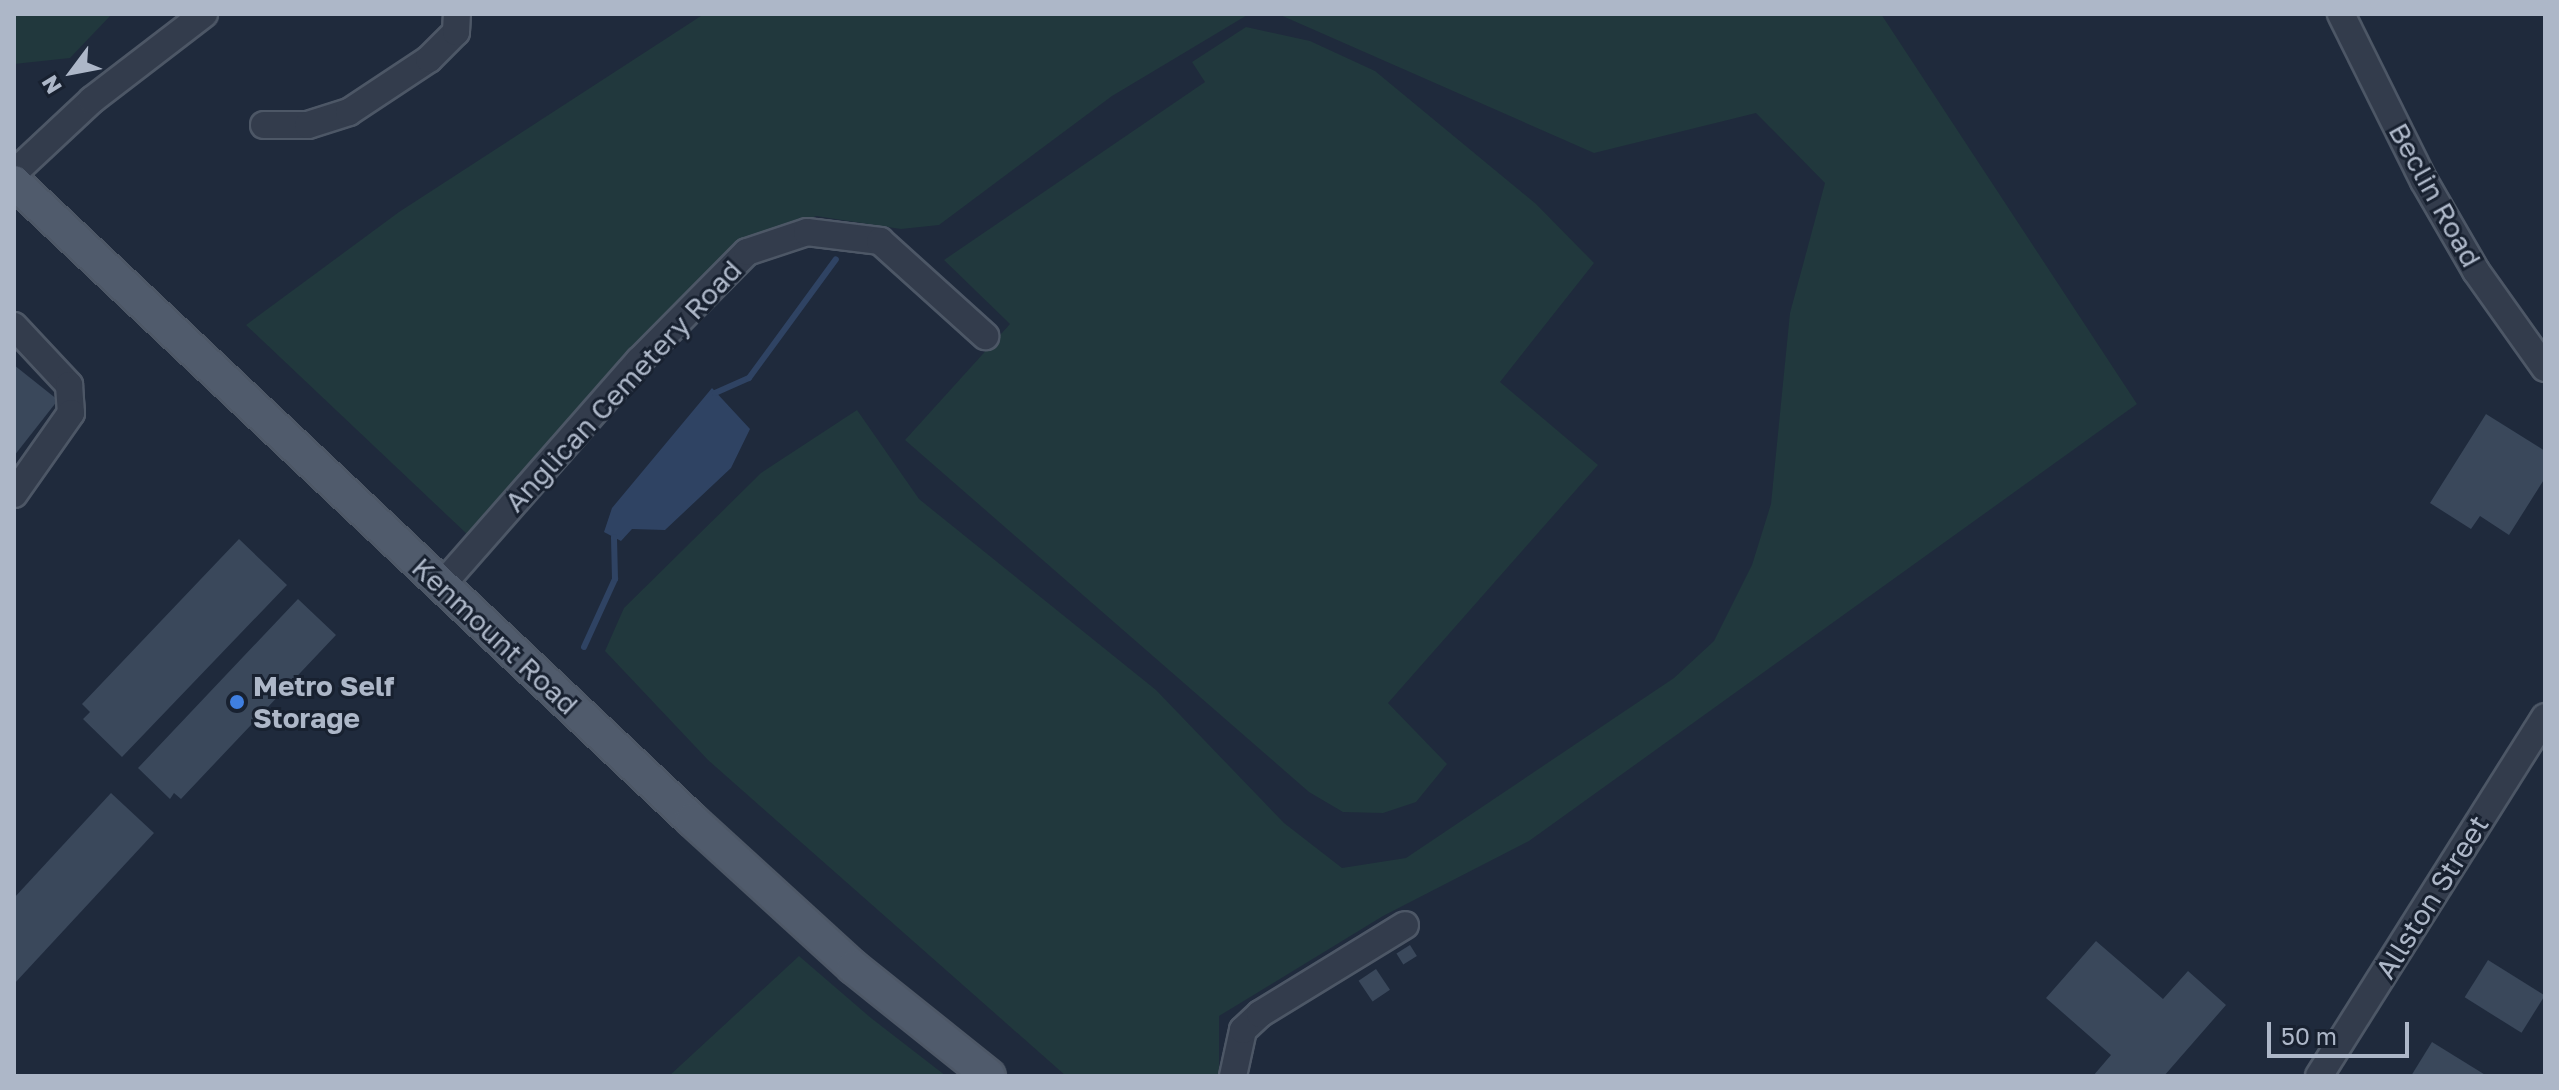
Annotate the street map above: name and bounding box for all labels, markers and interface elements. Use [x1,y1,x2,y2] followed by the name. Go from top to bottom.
[32,32,112,112] north arrow
[35,71,67,99] text: N
[2382,117,2488,273] street label: Beclin Road
[498,253,748,519] street label: Anglican Cemetery Road
[405,551,585,721] street label: Kenmount Road
[253,669,394,735] place label: Metro Self Storage
[228,693,246,711] marker: Metro Self Storage
[2368,809,2496,985] street label: Allston Street
[2271,1006,2413,1056] scale bar
[2281,1021,2337,1050] text: 50 m

